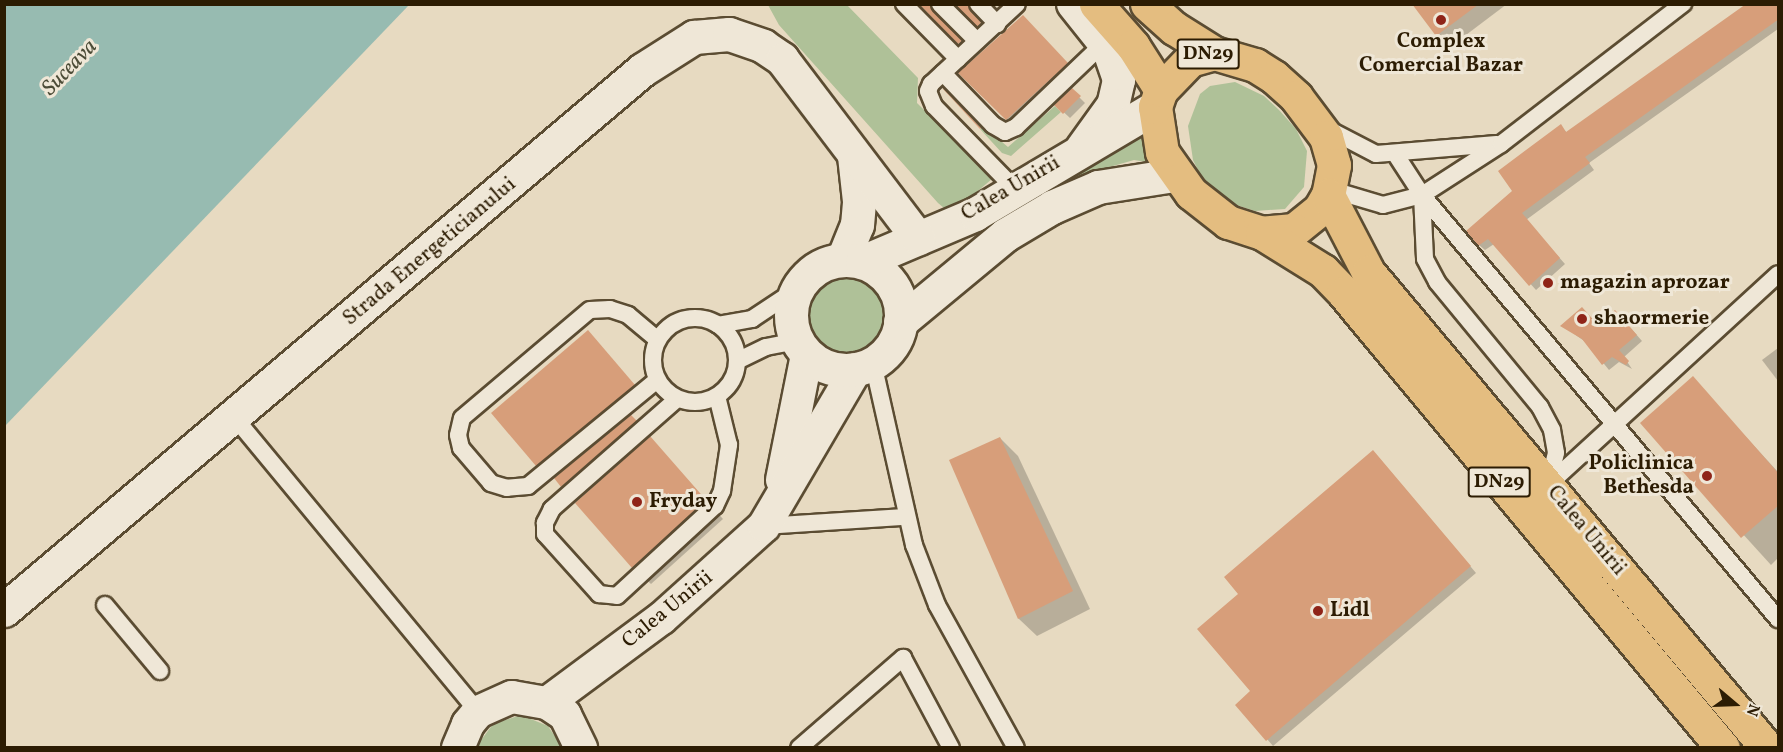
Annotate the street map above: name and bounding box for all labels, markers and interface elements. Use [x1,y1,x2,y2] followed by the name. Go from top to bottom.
[1434,13,1448,27] marker: Complex Comercial Bazar
[1359,29,1523,79] place label: Complex Comercial Bazar
[37,34,103,102] water label: Suceava
[1176,37,1240,71] road number: DN29
[957,151,1065,227] street label: Calea Unirii
[338,172,522,332] street label: Strada Energeticianului
[1560,270,1730,296] place label: magazin aprozar
[1541,276,1555,290] marker: magazin aprozar
[1594,306,1709,332] place label: shaormerie
[1575,312,1589,326] marker: shaormerie
[1589,451,1694,501] place label: Policlinica Bethesda
[1468,465,1530,499] road number: DN29
[1698,467,1716,485] marker: Policlinica Bethesda
[1541,481,1631,581] street label: Calea Unirii
[649,489,717,515] place label: Fryday
[630,495,644,509] marker: Fryday
[618,566,718,654] street label: Calea Unirii
[1330,598,1370,624] place label: Lidl
[1311,604,1325,618] marker: Lidl
[1705,674,1765,734] north arrow
[1740,701,1764,719] text: N

